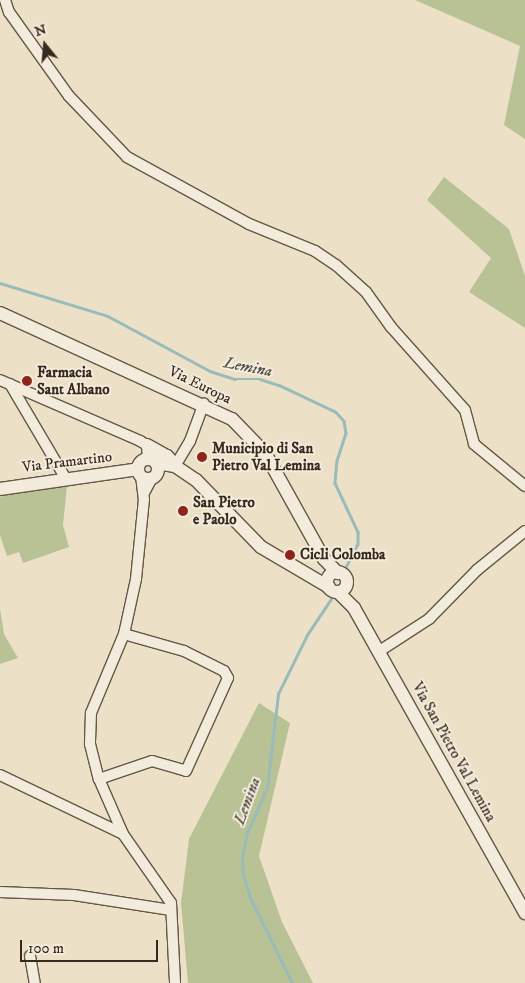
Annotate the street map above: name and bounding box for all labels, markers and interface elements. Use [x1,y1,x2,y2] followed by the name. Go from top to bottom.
[20,20,70,70] north arrow
[32,20,49,41] text: N
[222,353,274,381] water label: Lemina
[166,362,234,408] street label: Via Europa
[37,363,110,398] place label: Farmacia Sant Albano
[21,375,33,387] marker: Farmacia Sant Albano
[212,439,321,474] place label: Municipio di San Pietro Val Lemina
[21,448,113,476] street label: Via Pramartino
[196,451,208,463] marker: Municipio di San Pietro Val Lemina
[193,493,255,528] place label: San Pietro e Paolo
[177,505,189,517] marker: San Pietro e Paolo
[300,546,385,564] place label: Cicli Colomba
[284,549,296,561] marker: Cicli Colomba
[408,679,500,825] street label: Via San Pietro Val Lemina
[230,775,264,827] water label: Lemina
[22,930,160,962] scale bar
[28,939,64,958] text: 100 m

